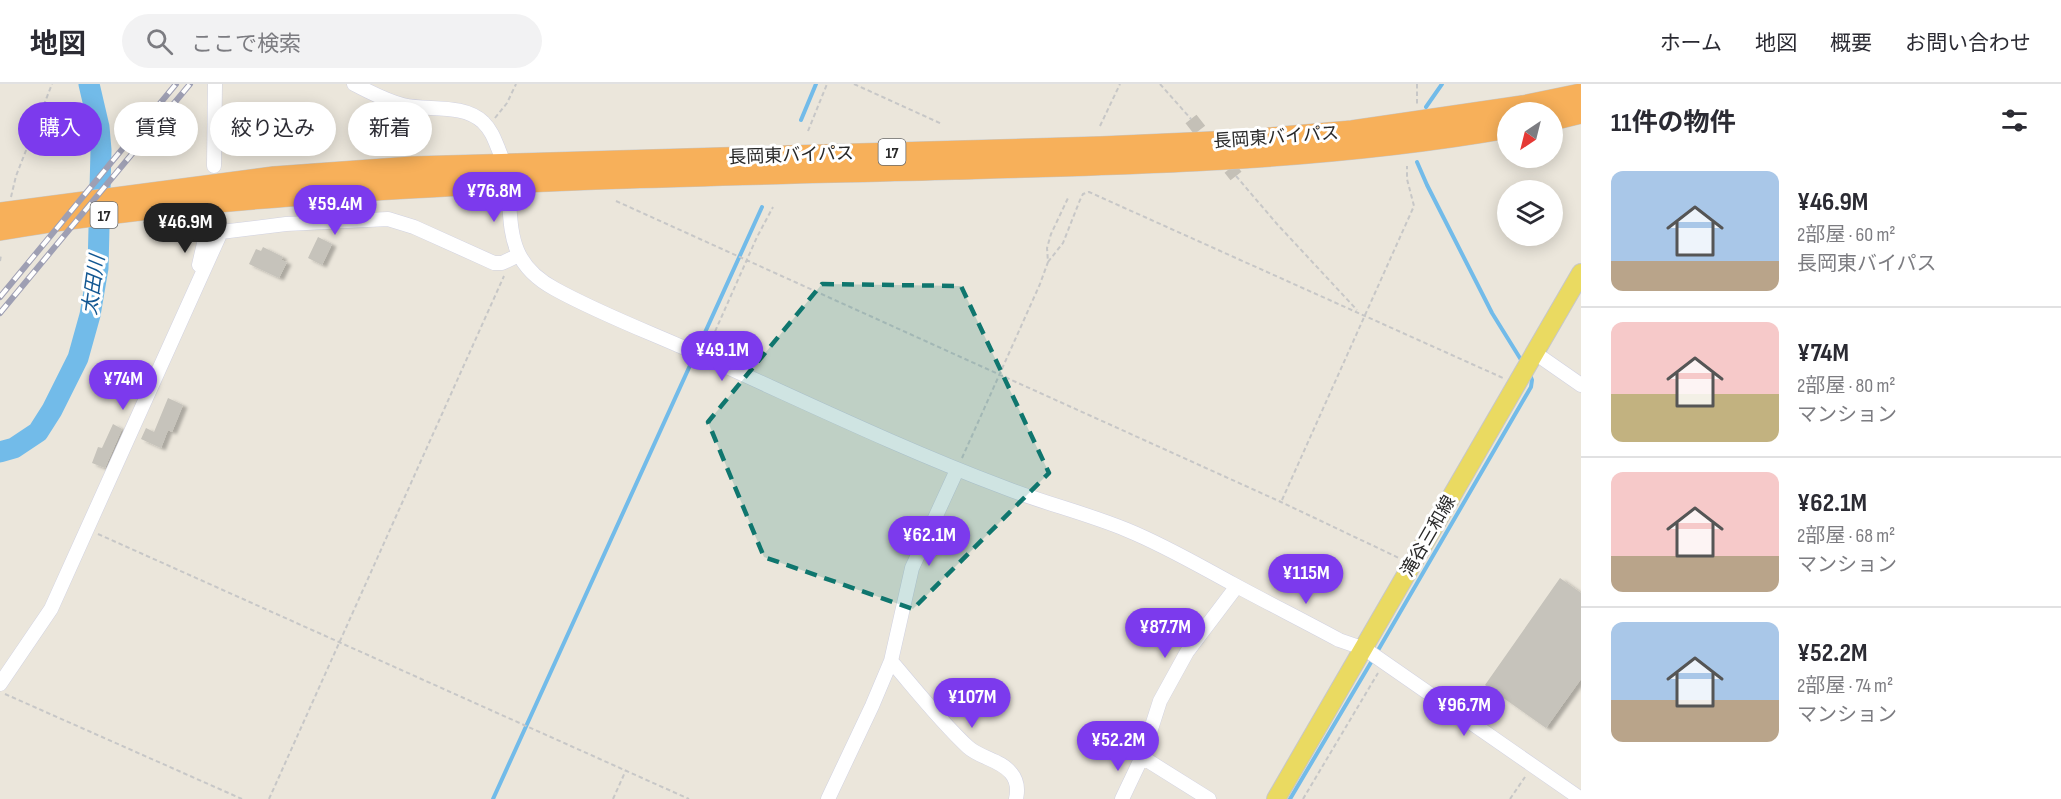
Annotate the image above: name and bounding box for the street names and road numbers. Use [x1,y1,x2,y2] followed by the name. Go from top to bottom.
[1213,123,1339,152] street label: 長岡東バイパス
[878,139,906,165] road number: 17
[728,143,854,168] street label: 長岡東バイパス
[90,202,118,228] road number: 17
[1397,492,1460,580] street label: 滝谷三和線

